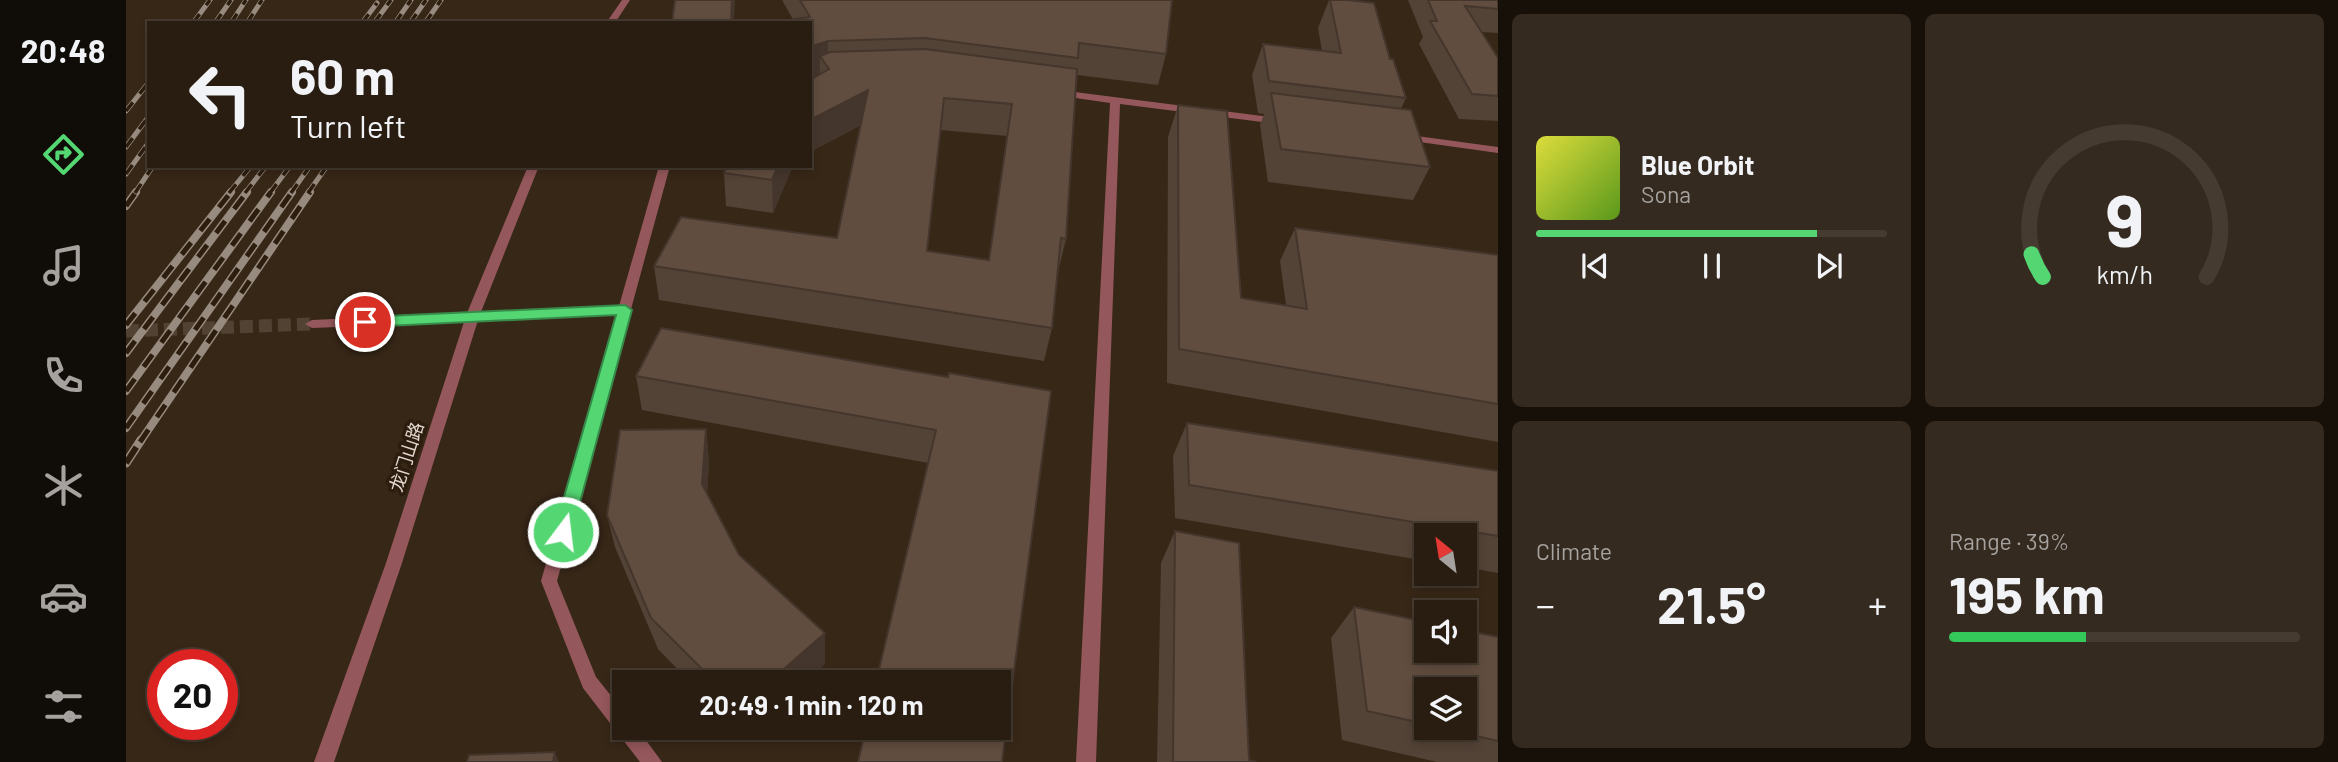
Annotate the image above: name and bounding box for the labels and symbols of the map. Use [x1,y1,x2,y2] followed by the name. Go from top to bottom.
[335,292,395,352] pin
[384,419,428,494] street label: 龙门山路
[526,495,600,569] position arrow
[1414,523,1477,586] north arrow
[147,649,238,740] speed limit sign: 20

